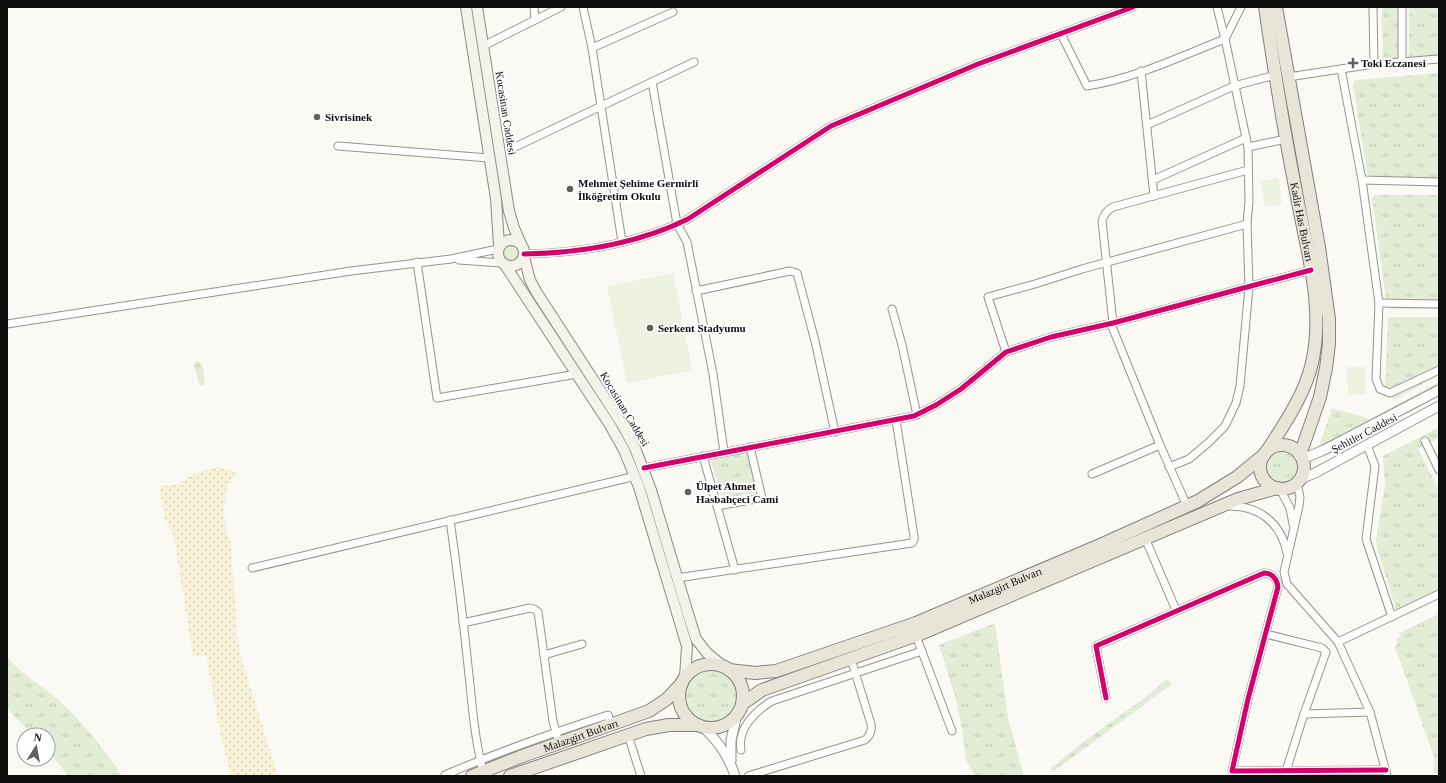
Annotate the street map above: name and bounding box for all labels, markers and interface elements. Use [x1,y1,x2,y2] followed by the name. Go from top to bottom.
[1361,57,1426,69] place label: Toki Eczanesi
[1348,58,1358,68] marker: Toki Eczanesi
[493,70,519,156] street label: Kocasinan Caddesi
[325,111,373,123] place label: Sivrisinek
[312,112,322,122] marker: Sivrisinek
[578,177,698,202] place label: Mehmet Şehime Germirli İlköğretim Okulu
[1288,181,1316,262] street label: Kadir Has Bulvarı
[565,184,575,194] marker: Mehmet Şehime Germirli İlköğretim Okulu
[658,322,746,334] place label: Serkent Stadyumu
[645,323,655,333] marker: Serkent Stadyumu
[598,370,652,448] street label: Kocasinan Caddesi
[1329,411,1399,455] street label: Şehitler Caddesi
[696,480,778,505] place label: Ülpet Ahmet Hasbahçeci Cami
[683,487,693,497] marker: Ülpet Ahmet Hasbahçeci Cami
[967,564,1044,606] street label: Malazgirt Bulvarı
[542,717,620,754] street label: Malazgirt Bulvarı
[16,727,56,767] north arrow
[33,731,43,744] text: N

